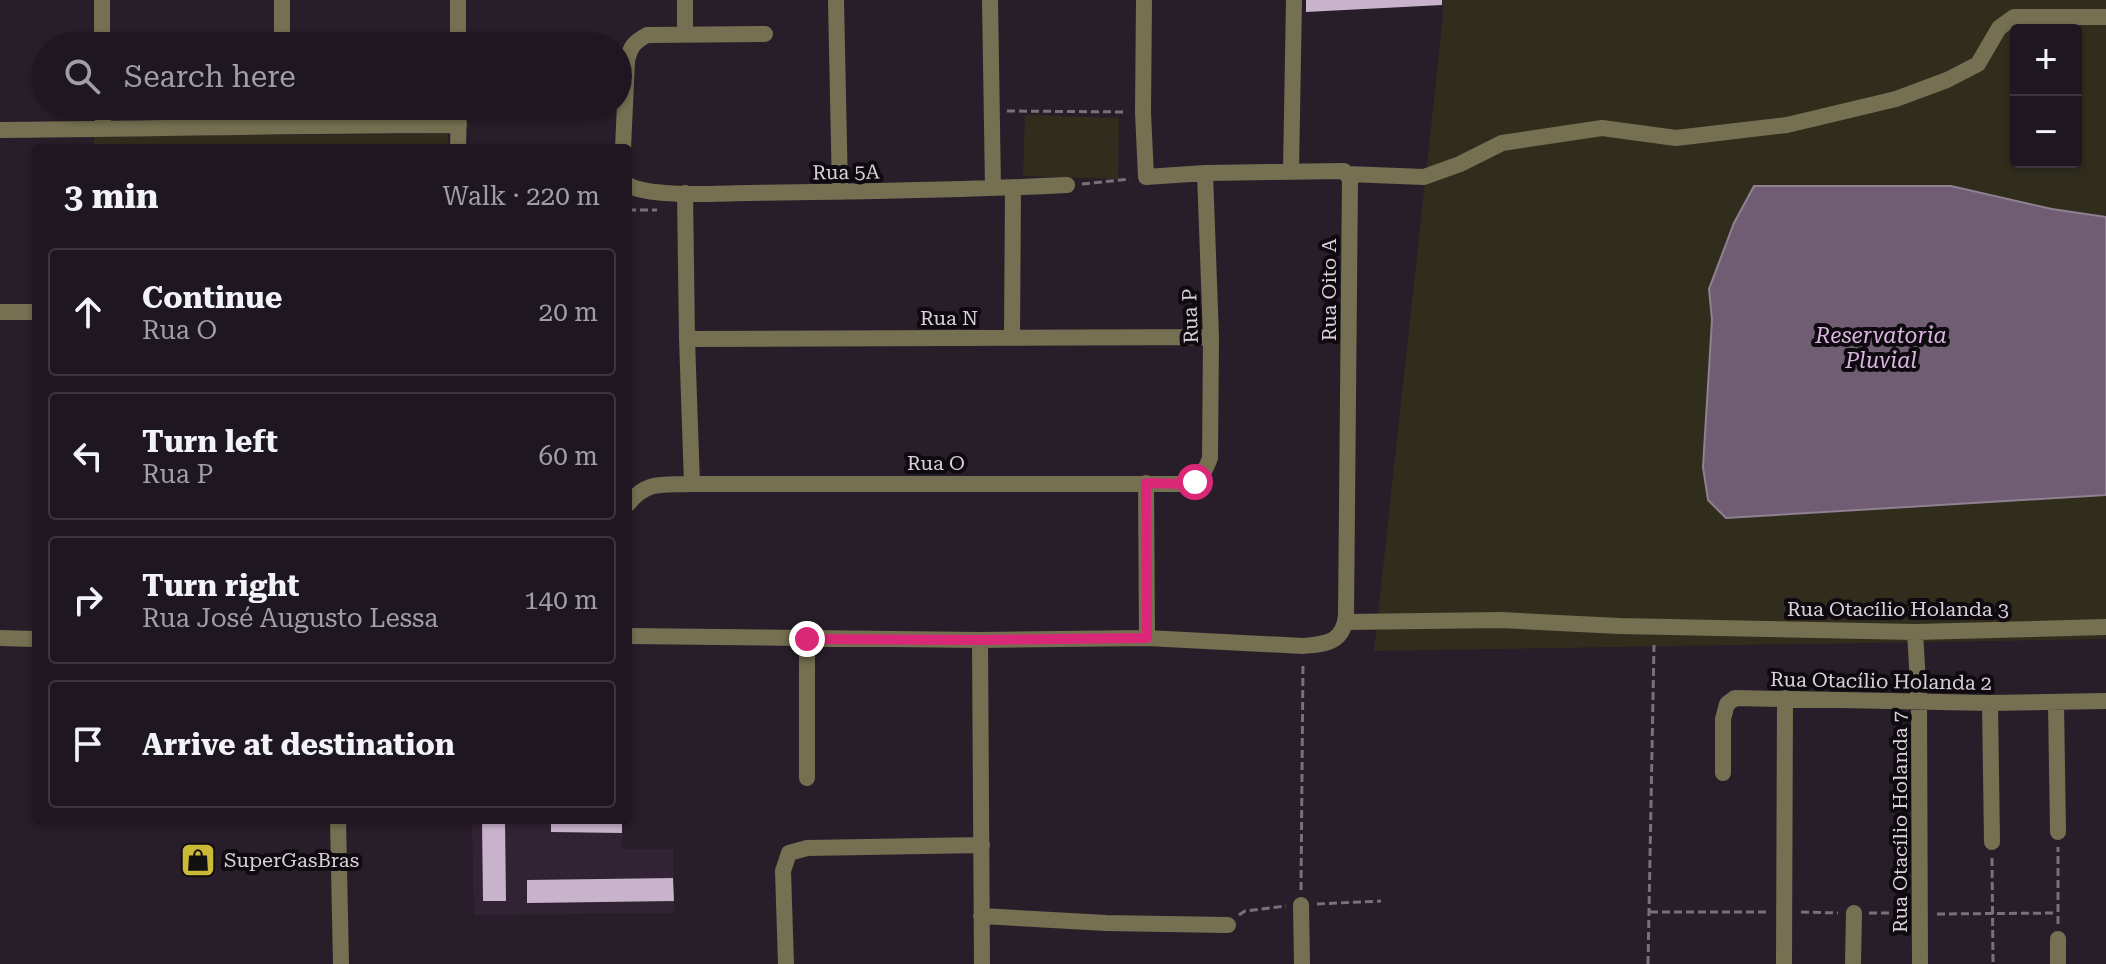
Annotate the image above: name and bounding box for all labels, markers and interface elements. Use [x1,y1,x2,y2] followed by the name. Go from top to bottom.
[2010,24,2082,168] map controls
[2010,24,2082,96] button: +
[32,32,632,120] search box
[60,54,104,98] icon: search
[124,59,296,94] text: Search here
[2010,96,2082,168] button: −
[812,159,880,185] street label: Rua 5A
[64,176,159,216] text: 3 min
[442,181,600,211] text: Walk · 220 m
[1317,239,1341,341] street label: Rua Oito A
[142,280,282,315] text: Continue
[1177,288,1203,344] street label: Rua P
[66,290,110,334] icon: ahead
[539,297,598,327] text: 20 m
[920,306,978,330] street label: Rua N
[142,315,217,345] text: Rua O
[1814,323,1947,373] water label: Reservatoria Pluvial
[142,424,278,459] text: Turn left
[66,434,110,478] icon: left
[539,441,598,471] text: 60 m
[907,451,965,475] street label: Rua O
[142,459,213,489] text: Rua P
[1177,464,1213,500] route start
[142,568,299,603] text: Turn right
[66,578,110,622] icon: right
[524,585,598,615] text: 140 m
[1787,597,2009,621] street label: Rua Otacílio Holanda 3
[142,603,438,633] text: Rua José Augusto Lessa
[789,621,825,657] route end
[1770,667,1992,695] street label: Rua Otacílio Holanda 2
[1888,711,1912,933] street label: Rua Otacílio Holanda 7
[66,722,110,766] icon: arrive
[142,727,455,762] text: Arrive at destination
[179,841,217,879] shop icon: SuperGasBras
[224,848,359,872] place label: SuperGasBras

